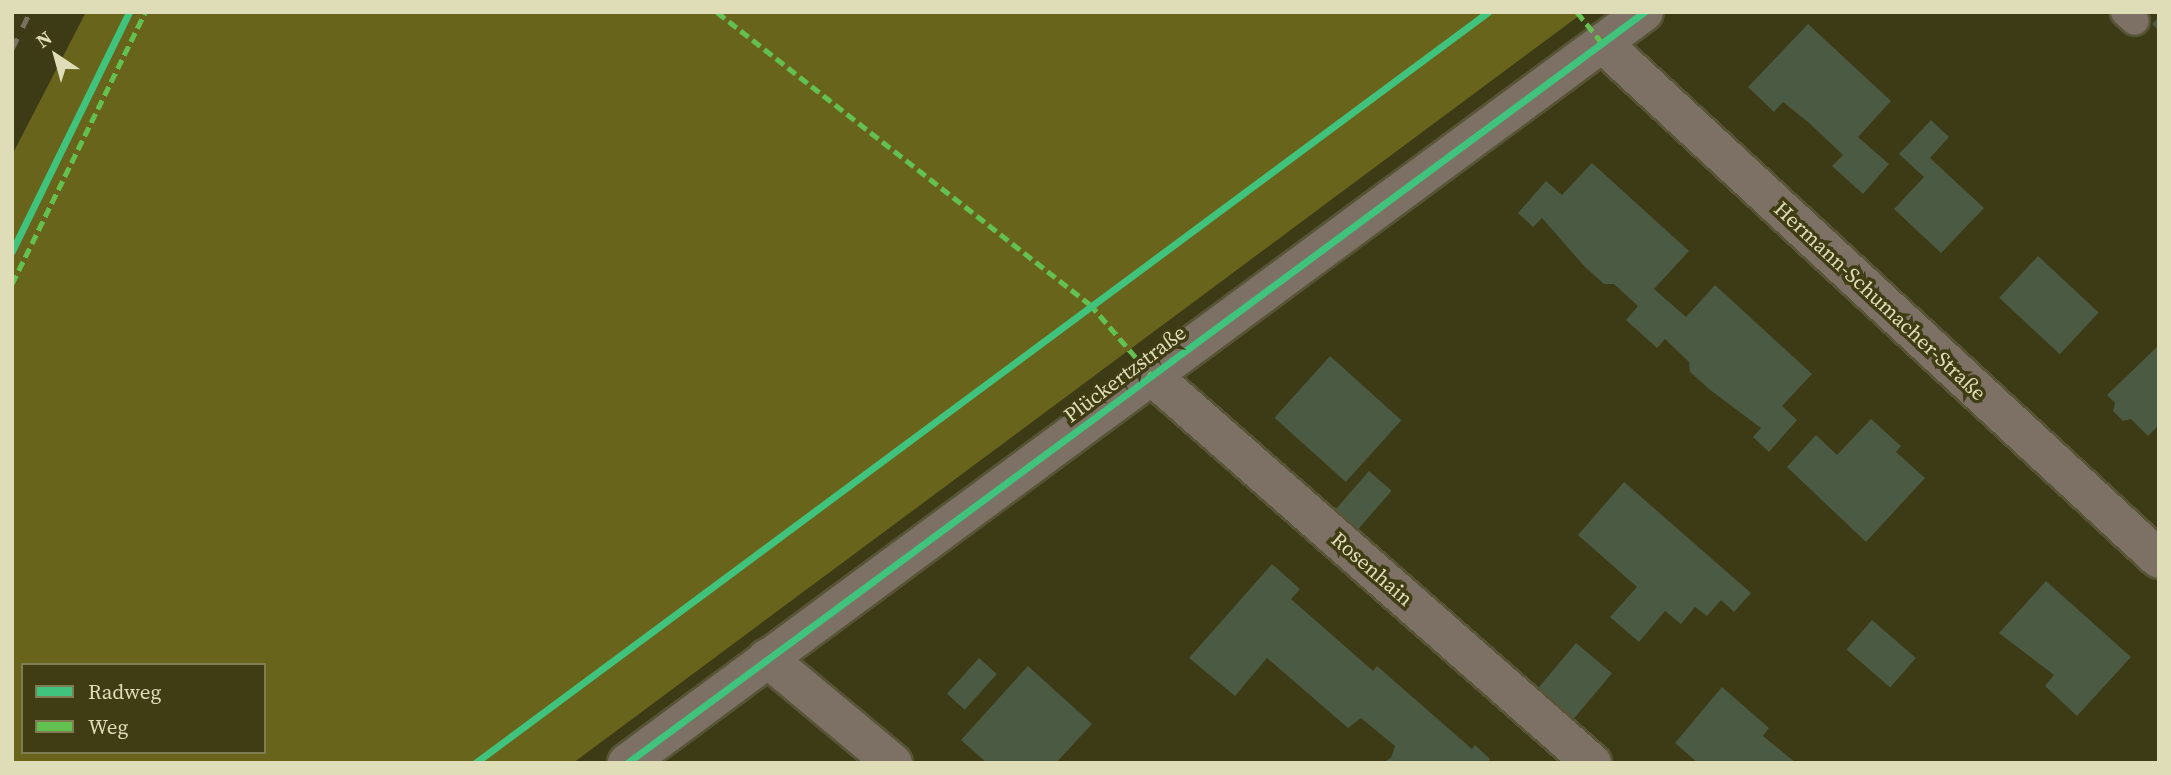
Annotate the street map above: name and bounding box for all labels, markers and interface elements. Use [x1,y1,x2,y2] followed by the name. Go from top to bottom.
[21,21,91,91] north arrow
[30,24,57,54] text: N
[1769,196,1991,406] street label: Hermann-Schumacher-Straße
[1059,320,1191,428] street label: Plückertzstraße
[1326,527,1418,611] street label: Rosenhain
[21,663,266,754] legend
[88,677,161,706] text: Radweg
[88,712,128,741] text: Weg

